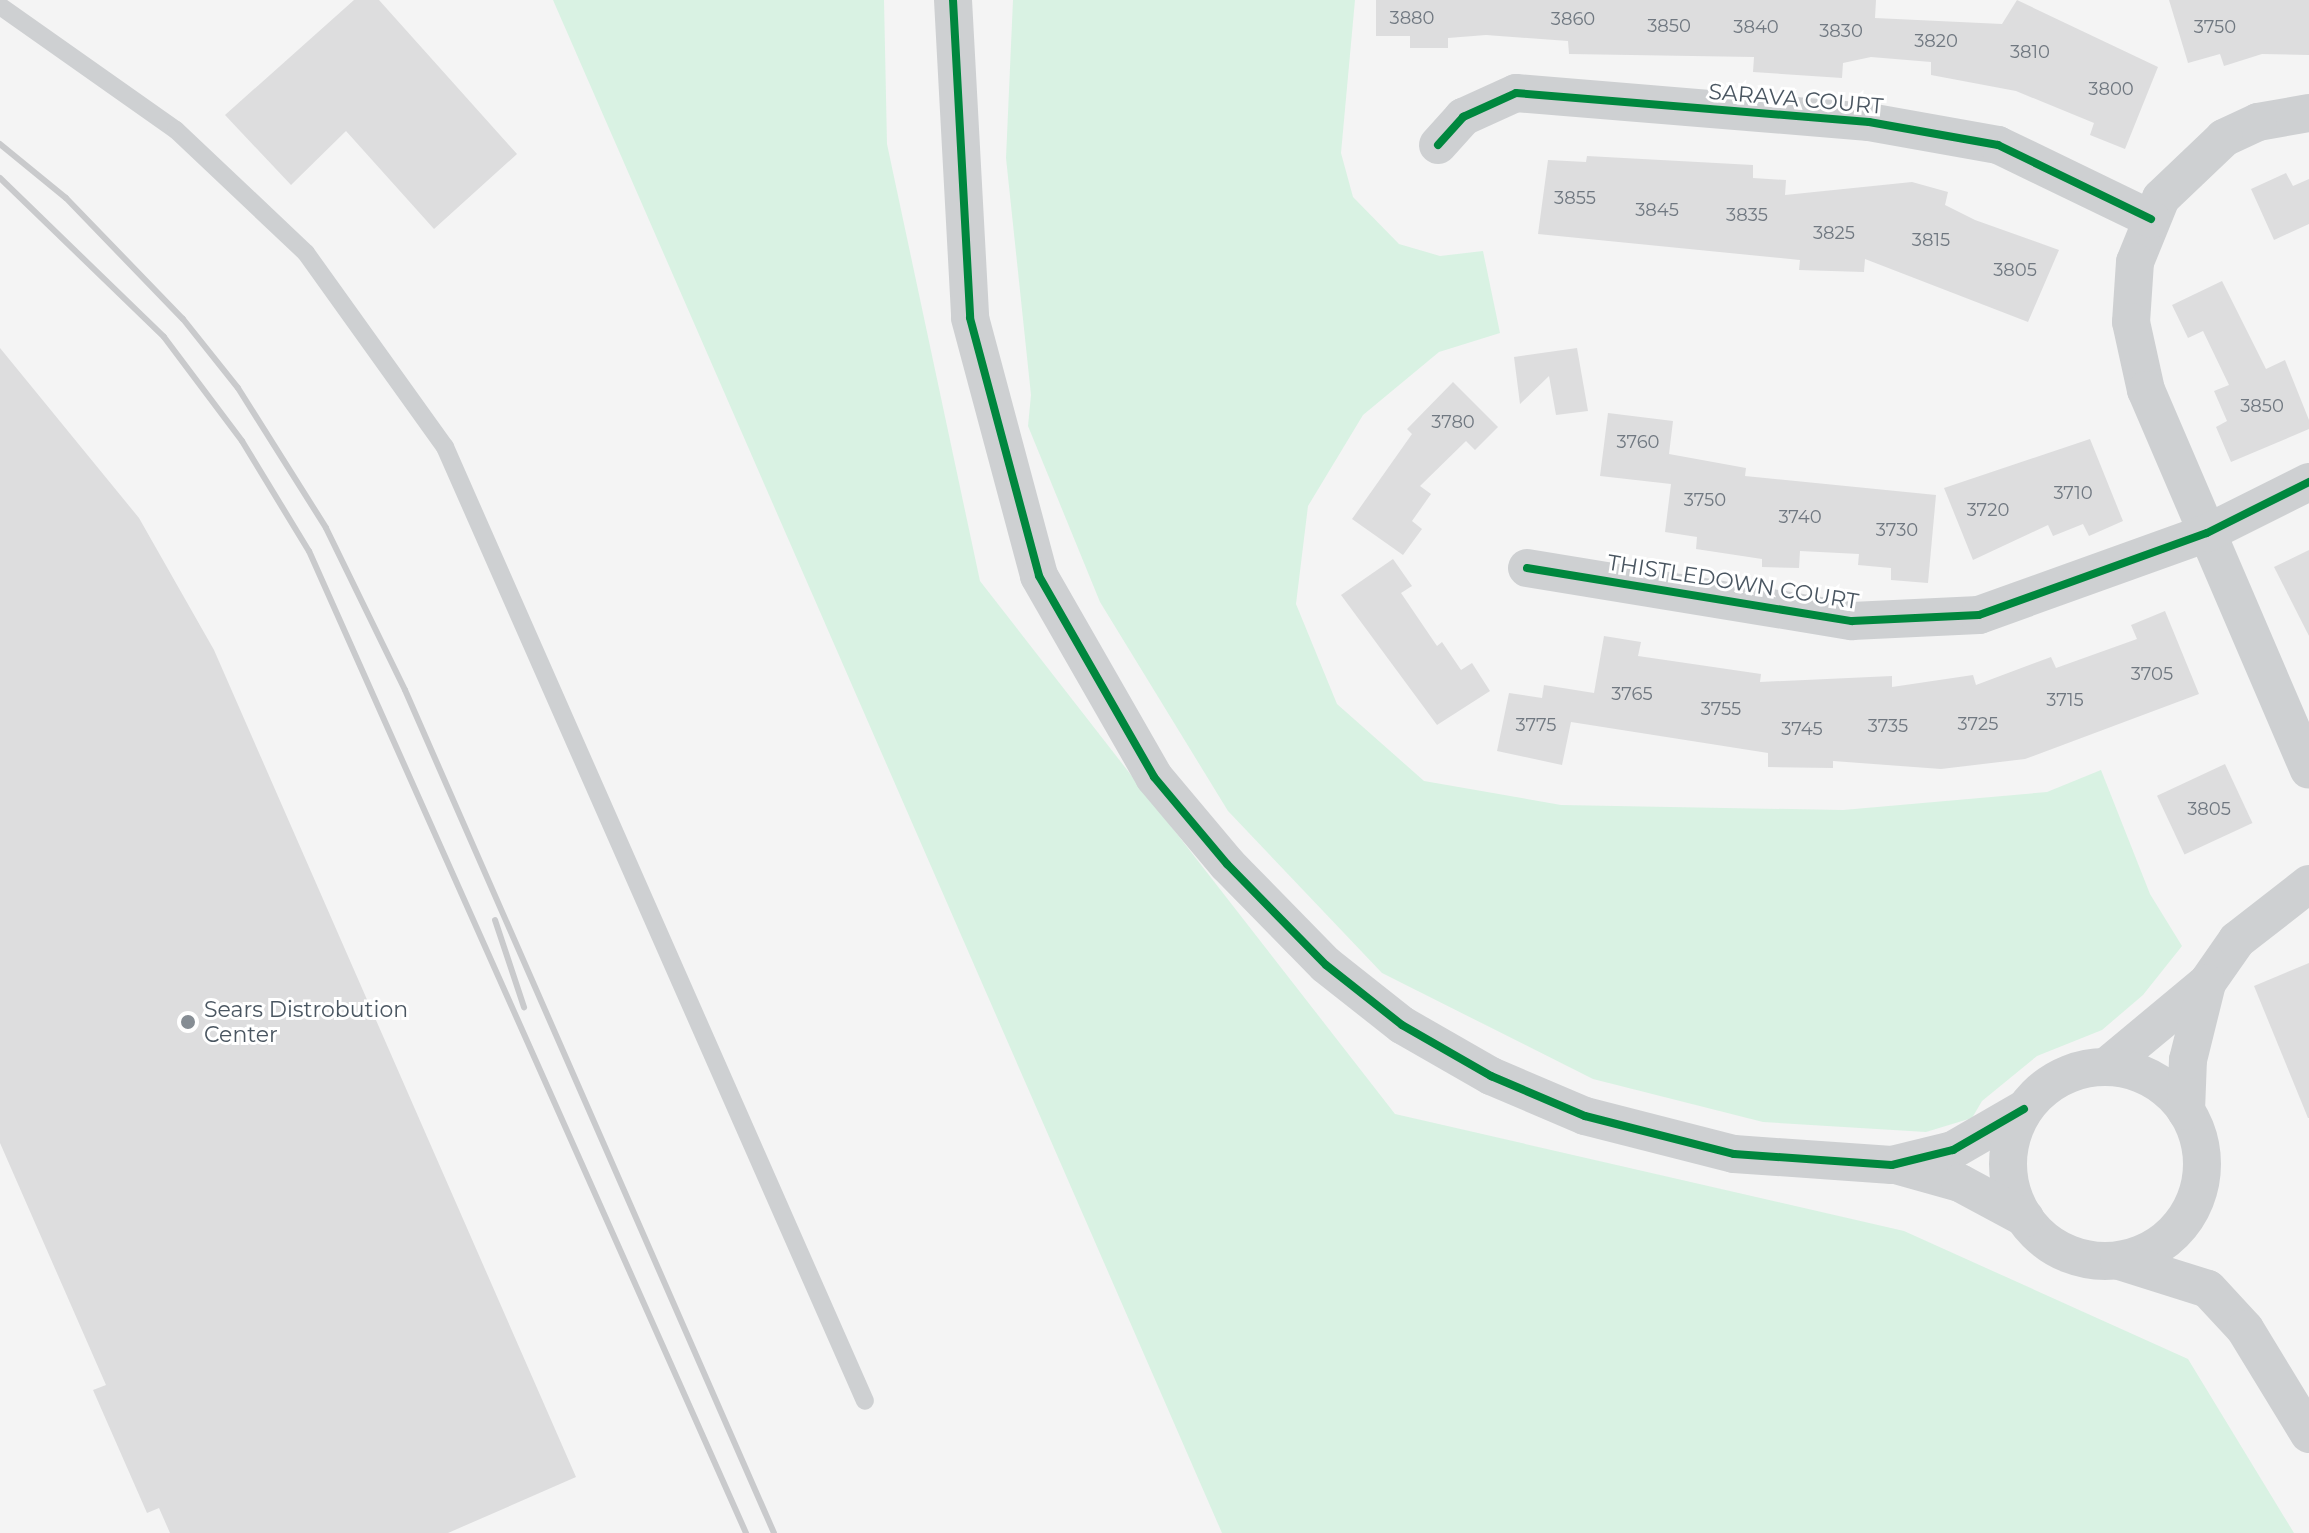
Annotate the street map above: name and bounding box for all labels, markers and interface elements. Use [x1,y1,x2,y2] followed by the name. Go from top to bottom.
[1389,7,1435,29] house number: 3880
[1551,8,1595,30] house number: 3860
[1647,15,1691,37] house number: 3850
[1733,16,1779,38] house number: 3840
[2194,16,2236,38] house number: 3750
[1819,20,1863,42] house number: 3830
[1914,30,1958,52] house number: 3820
[2010,41,2050,63] house number: 3810
[1708,78,1884,120] street label: SARAVA COURT
[2088,78,2134,100] house number: 3800
[1554,187,1596,209] house number: 3855
[1635,199,1679,221] house number: 3845
[1726,204,1768,226] house number: 3835
[1813,222,1855,244] house number: 3825
[1912,229,1950,251] house number: 3815
[1993,259,2037,281] house number: 3805
[2240,395,2284,417] house number: 3850
[1431,411,1475,433] house number: 3780
[1616,431,1660,453] house number: 3760
[2053,482,2093,504] house number: 3710
[1684,489,1726,511] house number: 3750
[1967,499,2009,521] house number: 3720
[1778,506,1822,528] house number: 3740
[1876,519,1918,541] house number: 3730
[1606,549,1860,615] street label: THISTLEDOWN COURT
[2131,663,2173,685] house number: 3705
[1611,683,1653,705] house number: 3765
[2046,689,2084,711] house number: 3715
[1701,698,1741,720] house number: 3755
[1958,713,1998,735] house number: 3725
[1516,714,1556,736] house number: 3775
[1868,715,1908,737] house number: 3735
[1781,718,1823,740] house number: 3745
[2187,798,2231,820] house number: 3805
[204,996,408,1048] place label: Sears Distrobution Center
[179,1013,197,1031] marker: Sears Distrobution Center

